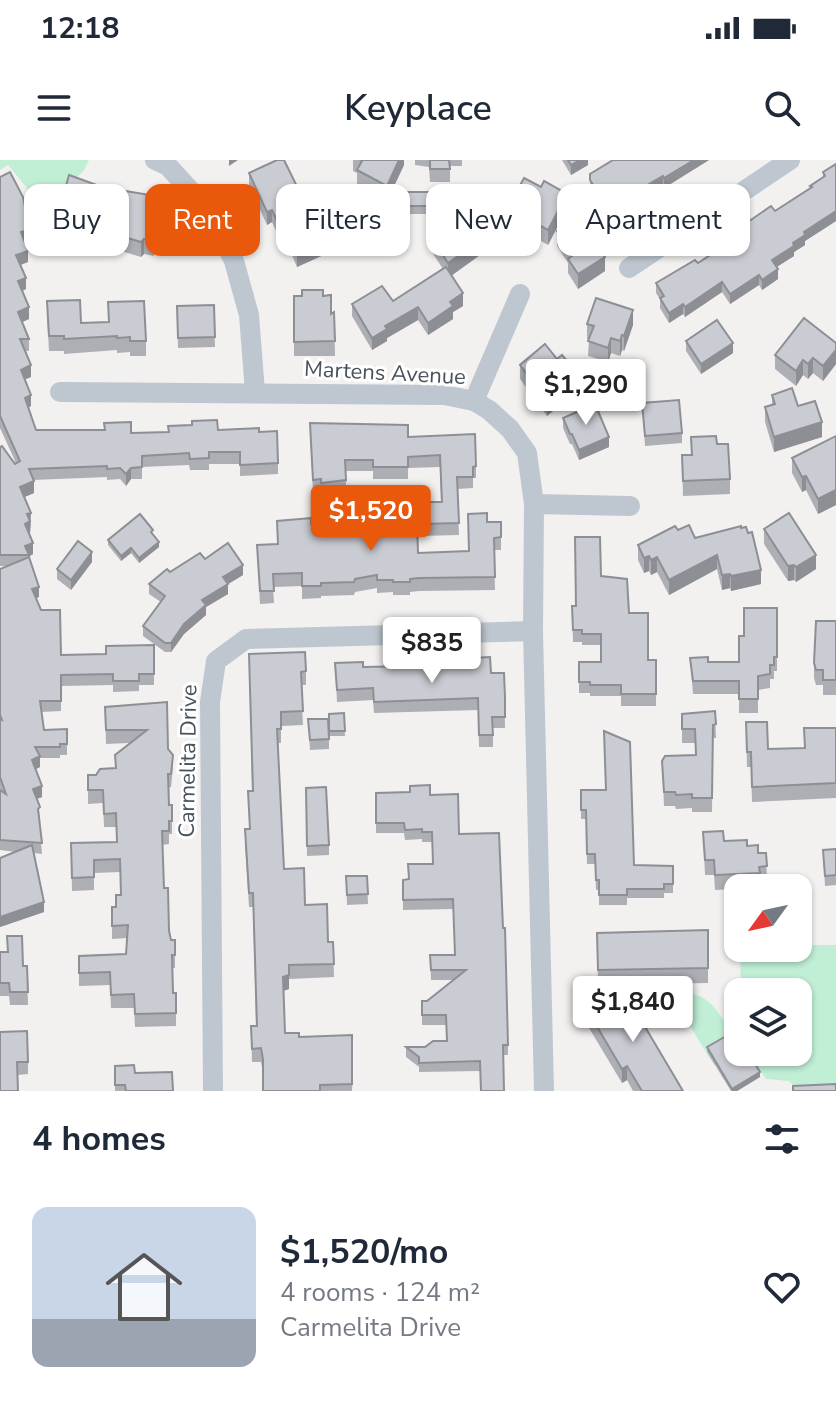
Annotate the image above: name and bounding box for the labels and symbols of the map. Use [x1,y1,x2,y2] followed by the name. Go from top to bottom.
[303,354,467,392] street label: Martens Avenue
[521,359,651,427] pin: $1,290
[306,485,436,553] pin: $1,520
[385,617,479,685] pin: $835
[172,684,204,838] street label: Carmelita Drive
[724,874,812,962] north arrow
[568,976,698,1044] pin: $1,840

